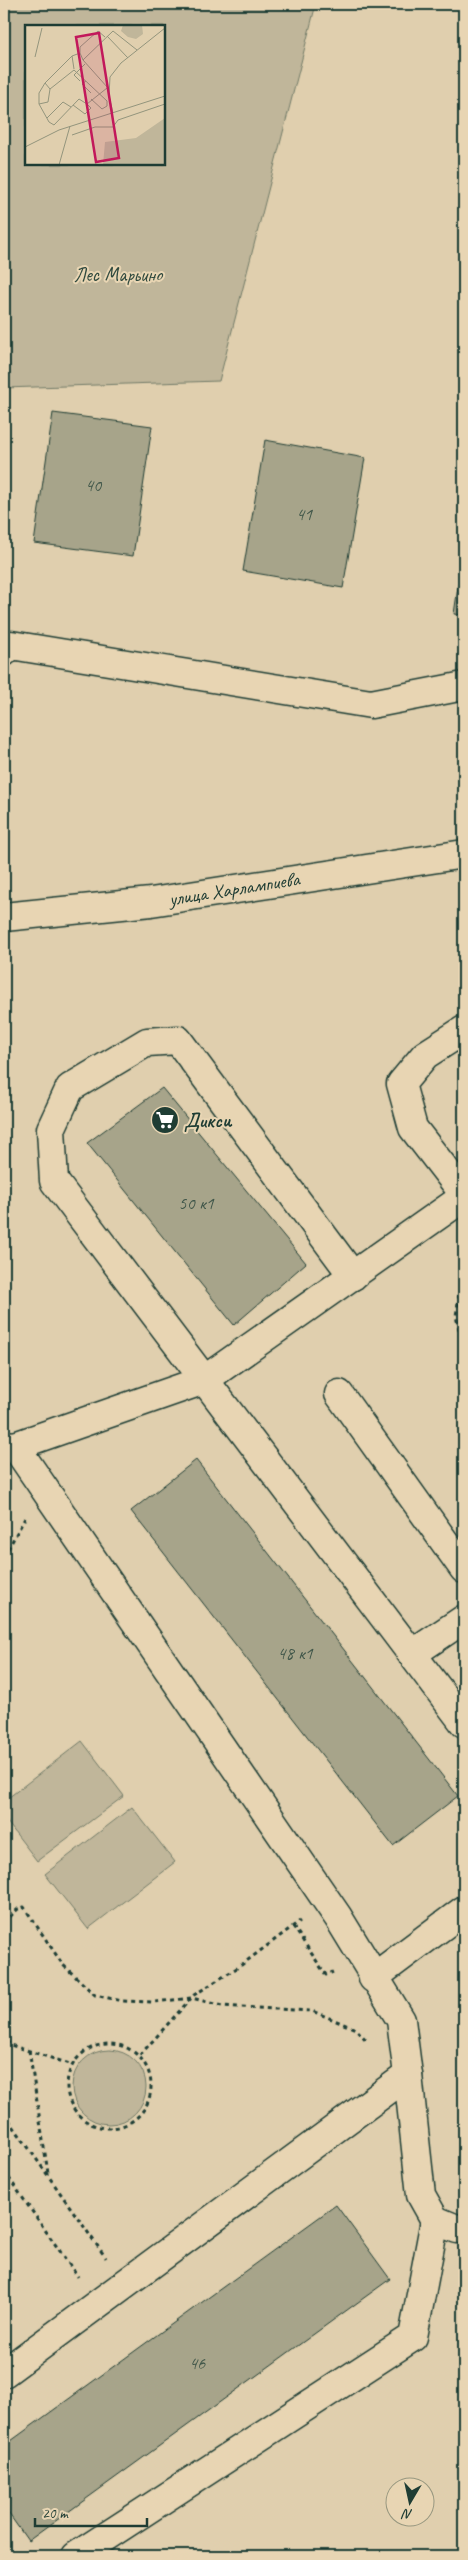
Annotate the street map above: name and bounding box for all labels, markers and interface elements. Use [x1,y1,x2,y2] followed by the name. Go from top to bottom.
[25,25,165,165] inset map
[74,262,163,287] park label: Лес Марьино
[85,474,103,496] house number: 40
[296,503,313,525] house number: 41
[166,866,303,912] street label: улица Харлампиева
[150,1105,180,1135] supermarket icon: Дикси
[184,1108,233,1133] place label: Дикси
[178,1192,215,1214] house number: 50 к1
[277,1642,314,1664] house number: 48 к1
[189,2352,206,2374] house number: 46
[386,2478,436,2528] north arrow
[35,2495,148,2527] scale bar
[42,2504,69,2523] text: 20 m
[400,2505,414,2523] text: N

